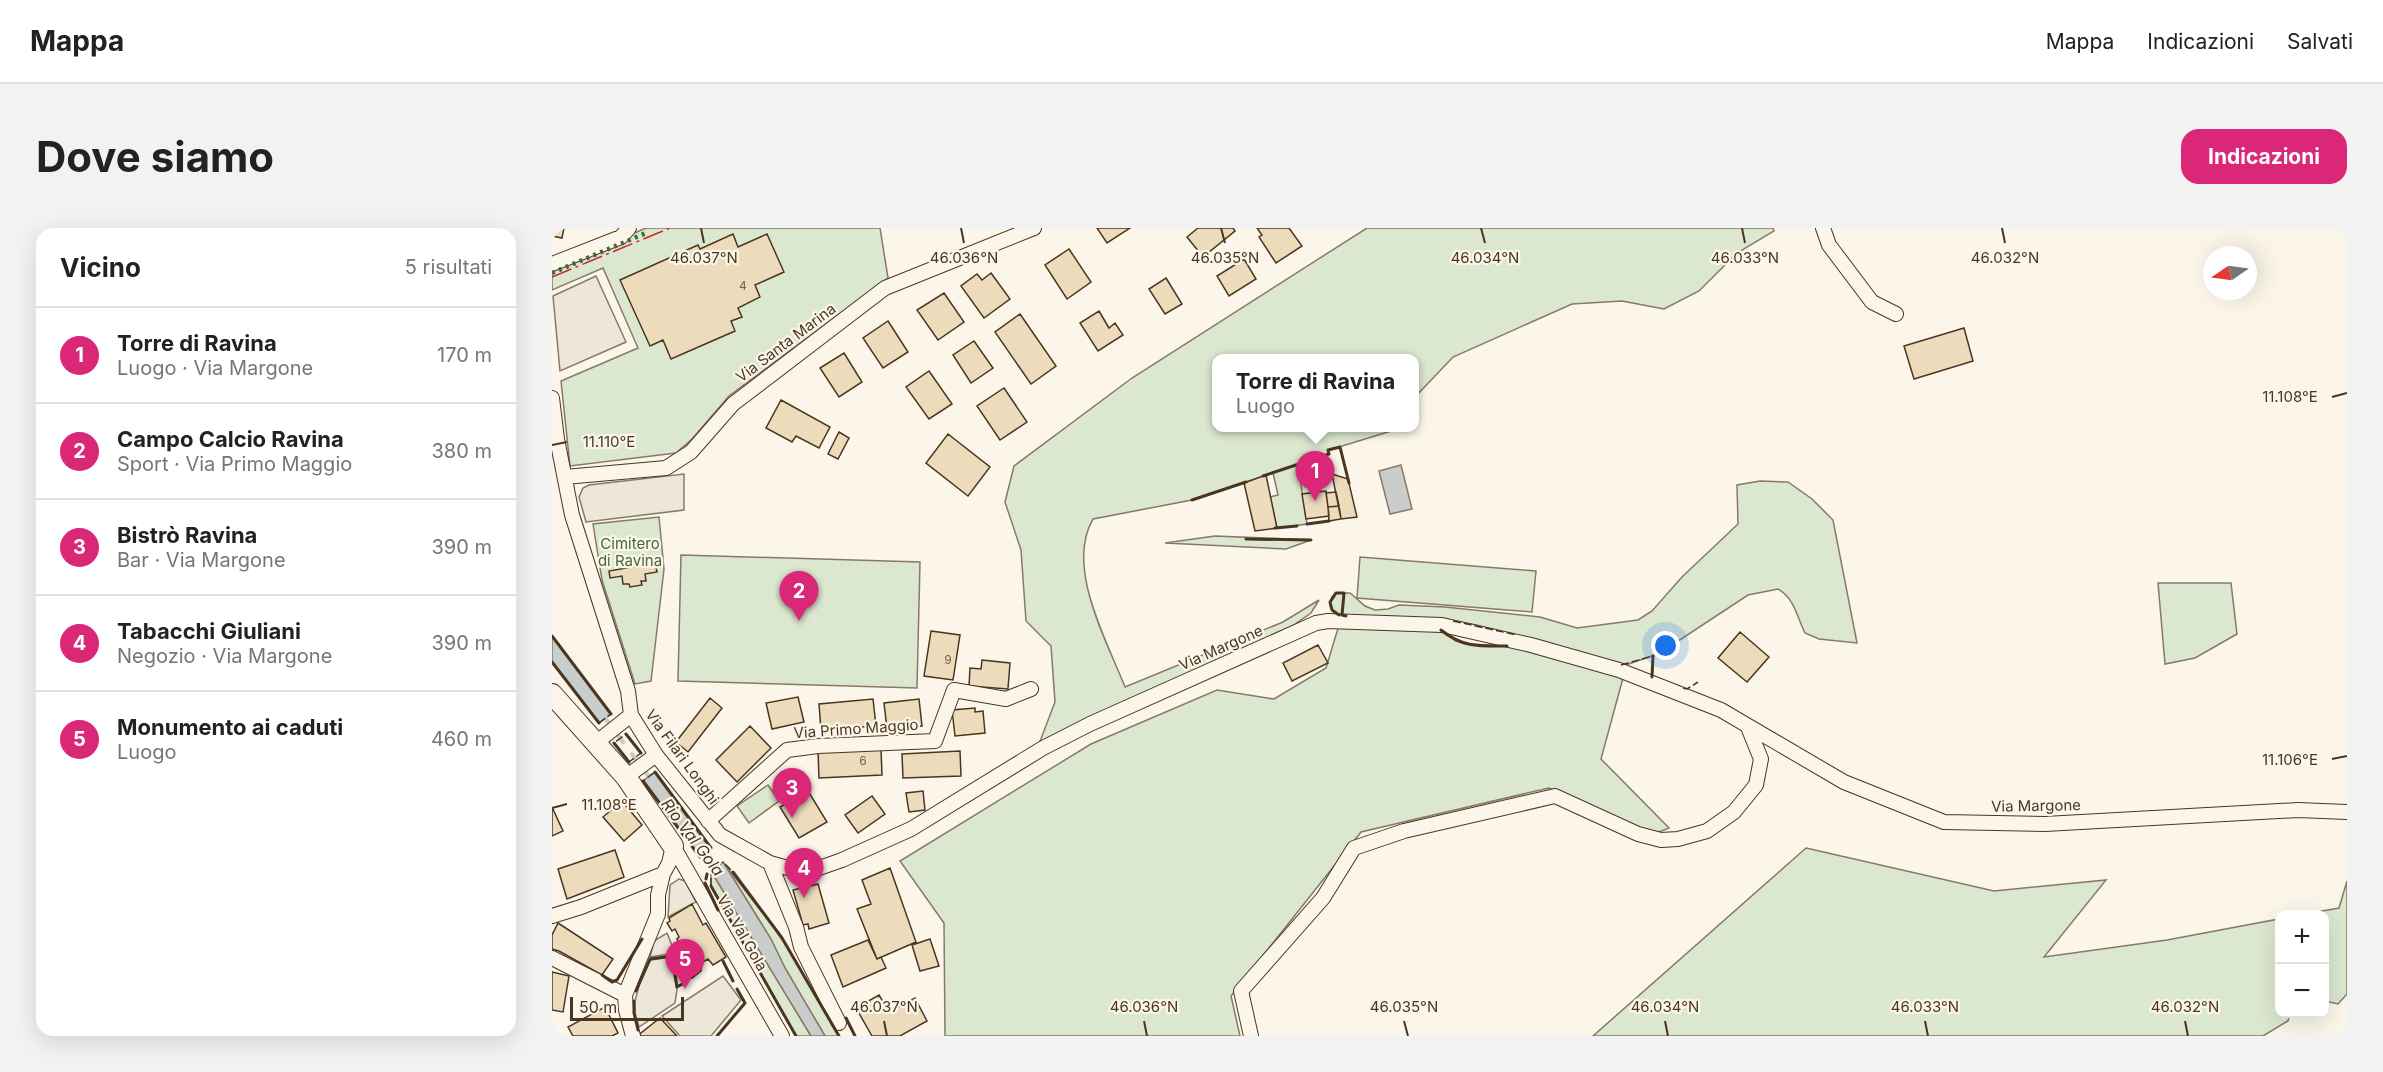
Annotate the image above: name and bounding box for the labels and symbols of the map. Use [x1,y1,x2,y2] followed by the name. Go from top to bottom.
[2203,246,2257,300] north arrow
[670,248,738,267] text: 46.037°N
[930,248,998,267] text: 46.036°N
[1191,248,1259,267] text: 46.035°N
[1451,248,1519,267] text: 46.034°N
[1711,248,1779,267] text: 46.033°N
[1971,248,2039,267] text: 46.032°N
[739,278,747,293] house number: 4
[732,299,839,386] street label: Via Santa Marina
[2262,387,2318,406] text: 11.108°E
[583,432,635,451] text: 11.110°E
[1296,452,1335,501] pin: 1
[598,534,662,570] park label: Cimitero di Ravina
[780,572,818,621] pin: 2
[1176,621,1266,674] street label: Via Margone
[1651,631,1680,660] your location
[944,652,952,667] house number: 9
[642,705,723,808] street label: Via Filari Longhi
[793,715,919,742] street label: Via Primo Maggio
[2262,750,2318,769] text: 11.106°E
[859,753,867,768] house number: 6
[772,768,812,818] pin: 3
[657,794,729,880] water label: Rio Val Gola
[581,795,637,814] text: 11.108°E
[1991,795,2081,816] street label: Via Margone
[784,848,824,898] pin: 4
[713,891,772,974] street label: Via Val Gola
[666,940,704,989] pin: 5
[570,994,684,1022] scale bar
[850,997,918,1016] text: 46.037°N
[1110,997,1178,1016] text: 46.036°N
[1370,997,1438,1016] text: 46.035°N
[1631,997,1699,1016] text: 46.034°N
[1891,997,1959,1016] text: 46.033°N
[2151,997,2219,1016] text: 46.032°N

